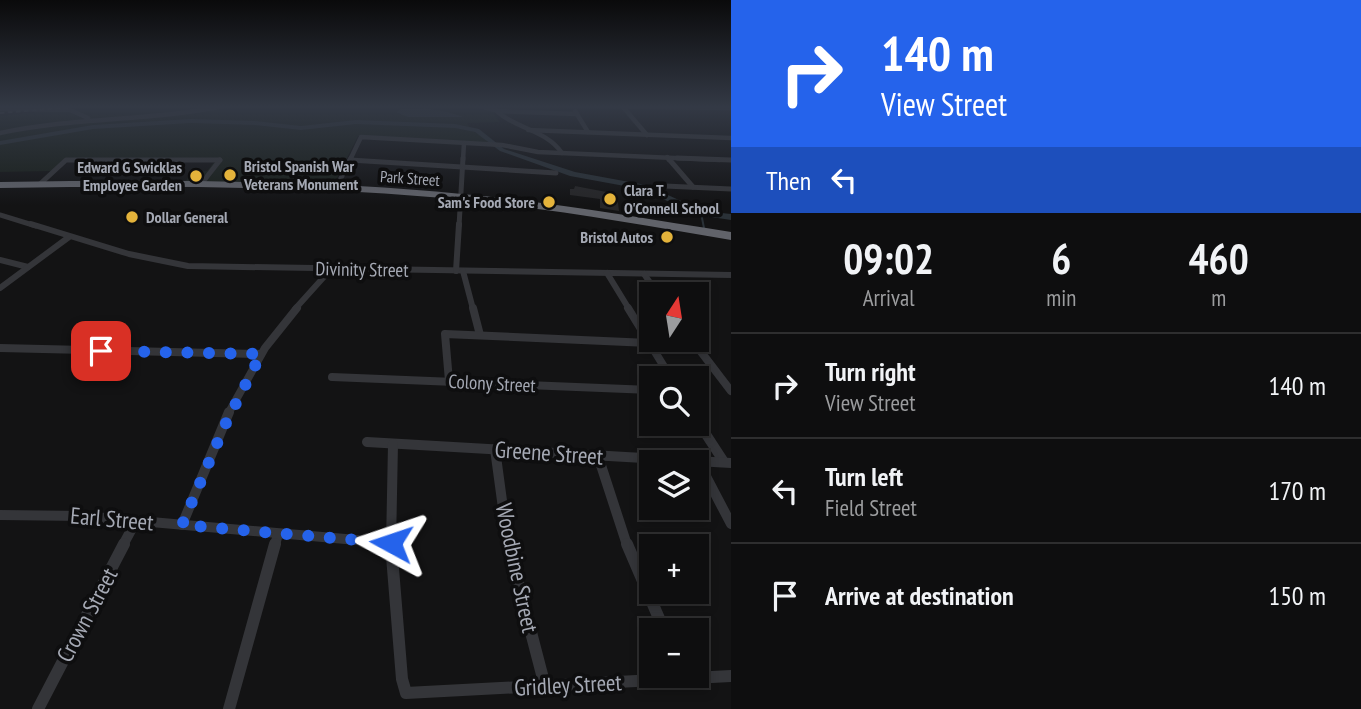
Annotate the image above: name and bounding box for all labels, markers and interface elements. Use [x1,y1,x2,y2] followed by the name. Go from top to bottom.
[881,21,994,85] text: 140 m
[766,28,857,119] icon: right
[881,83,1007,125] text: View Street
[243,156,358,194] place label: Bristol Spanish War Veterans Monument
[77,157,182,195] place label: Edward G Swicklas Employee Garden
[825,161,863,199] icon: left
[766,164,811,197] text: Then
[379,166,441,190] street label: Park Street
[222,167,238,183] marker: Bristol Spanish War Veterans Monument
[188,168,204,184] marker: Edward G Swicklas Employee Garden
[624,180,720,218] place label: Clara T. O'Connell School
[602,191,618,207] marker: Clara T. O'Connell School
[438,192,535,212] place label: Sam's Food Store
[541,194,557,210] marker: Sam's Food Store
[146,207,228,227] place label: Dollar General
[124,209,140,225] marker: Dollar General
[580,227,653,247] place label: Bristol Autos
[659,229,675,245] marker: Bristol Autos
[843,231,934,286] text: 09:02
[1051,231,1071,286] text: 6
[1189,231,1249,286] text: 460
[315,256,410,282] street label: Divinity Street
[639,282,709,352] north arrow
[639,282,709,688] map controls
[863,283,915,312] text: Arrival
[1046,283,1076,312] text: min
[1211,283,1226,312] text: m
[71,321,131,381] pin
[82,332,120,370] icon: arrive
[825,355,916,388] text: Turn right
[639,366,709,436] button: search
[766,367,804,405] icon: right
[448,369,537,397] street label: Colony Street
[1268,369,1326,402] text: 140 m
[825,388,916,417] text: View Street
[494,434,605,471] street label: Greene Street
[639,450,709,520] button: layers
[825,460,903,493] text: Turn left
[766,472,804,510] icon: left
[1268,474,1326,507] text: 170 m
[825,493,917,522] text: Field Street
[69,500,155,537] street label: Earl Street
[490,501,545,636] street label: Woodbine Street
[354,506,428,580] position arrow
[639,534,709,604] button: +
[50,562,124,667] street label: Crown Street
[766,577,804,615] icon: arrive
[825,579,1014,612] text: Arrive at destination
[1268,579,1326,612] text: 150 m
[639,618,709,688] button: −
[514,667,623,702] street label: Gridley Street

